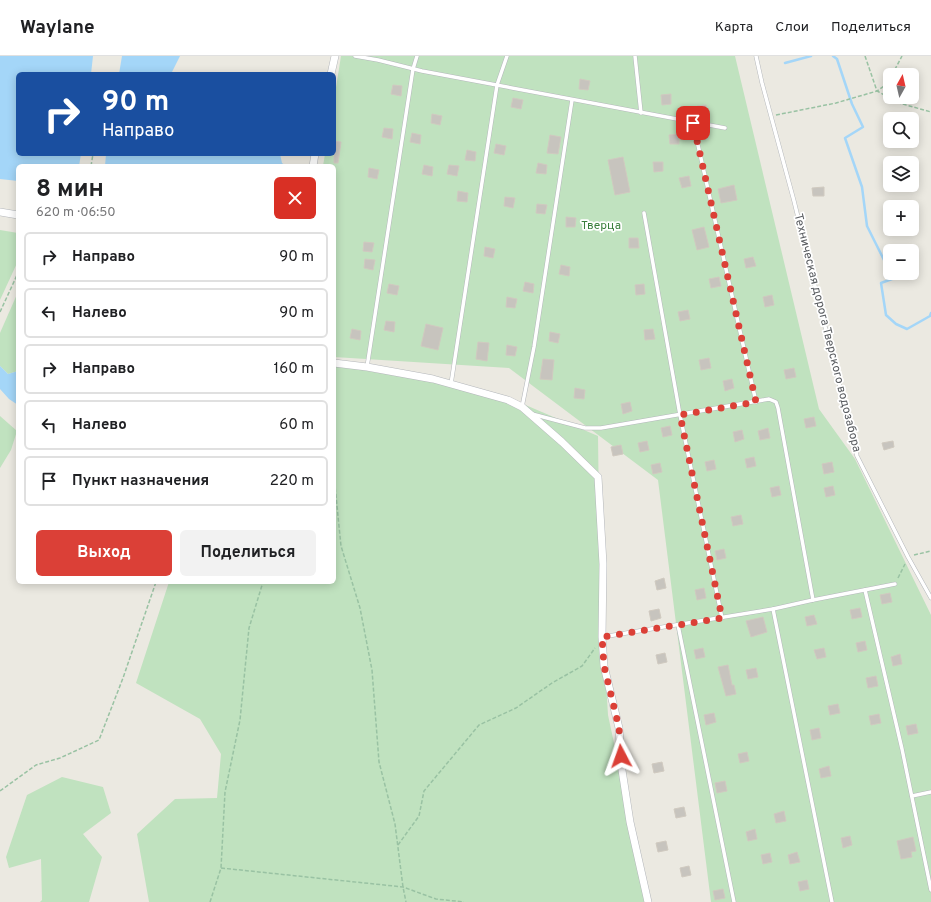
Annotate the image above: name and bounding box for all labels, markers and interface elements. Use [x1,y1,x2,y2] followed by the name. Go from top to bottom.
[20,16,95,40] text: Waylane
[715,19,753,36] text: Карта
[775,19,809,36] text: Слои
[831,19,911,36] text: Поделиться
[883,68,919,104] north arrow
[883,68,919,280] map controls
[102,85,169,121] text: 90 m
[36,88,88,140] icon: right
[676,106,710,140] pin
[682,112,704,134] icon: arrive
[883,112,919,148] button: search
[102,120,174,143] text: Направо
[883,156,919,192] button: layers
[36,175,104,205] text: 8 мин
[274,177,316,219] button: close
[883,200,919,236] button: +
[36,205,116,221] text: 620 m · 06:50
[790,212,864,454] street label: Техническая дорога Тверского водозабора
[581,218,621,234] park label: Тверца
[883,244,919,280] button: −
[38,246,60,268] icon: right
[72,248,135,267] text: Направо
[279,248,314,267] text: 90 m
[38,302,60,324] icon: left
[72,304,127,323] text: Налево
[279,304,314,323] text: 90 m
[38,358,60,380] icon: right
[72,360,135,379] text: Направо
[274,360,314,379] text: 160 m
[38,414,60,436] icon: left
[72,416,127,435] text: Налево
[279,416,314,435] text: 60 m
[38,470,60,492] icon: arrive
[72,472,209,491] text: Пункт назначения
[270,472,314,491] text: 220 m
[36,530,172,576] button: Выход
[180,530,316,576] button: Поделиться
[600,735,642,777] position arrow

